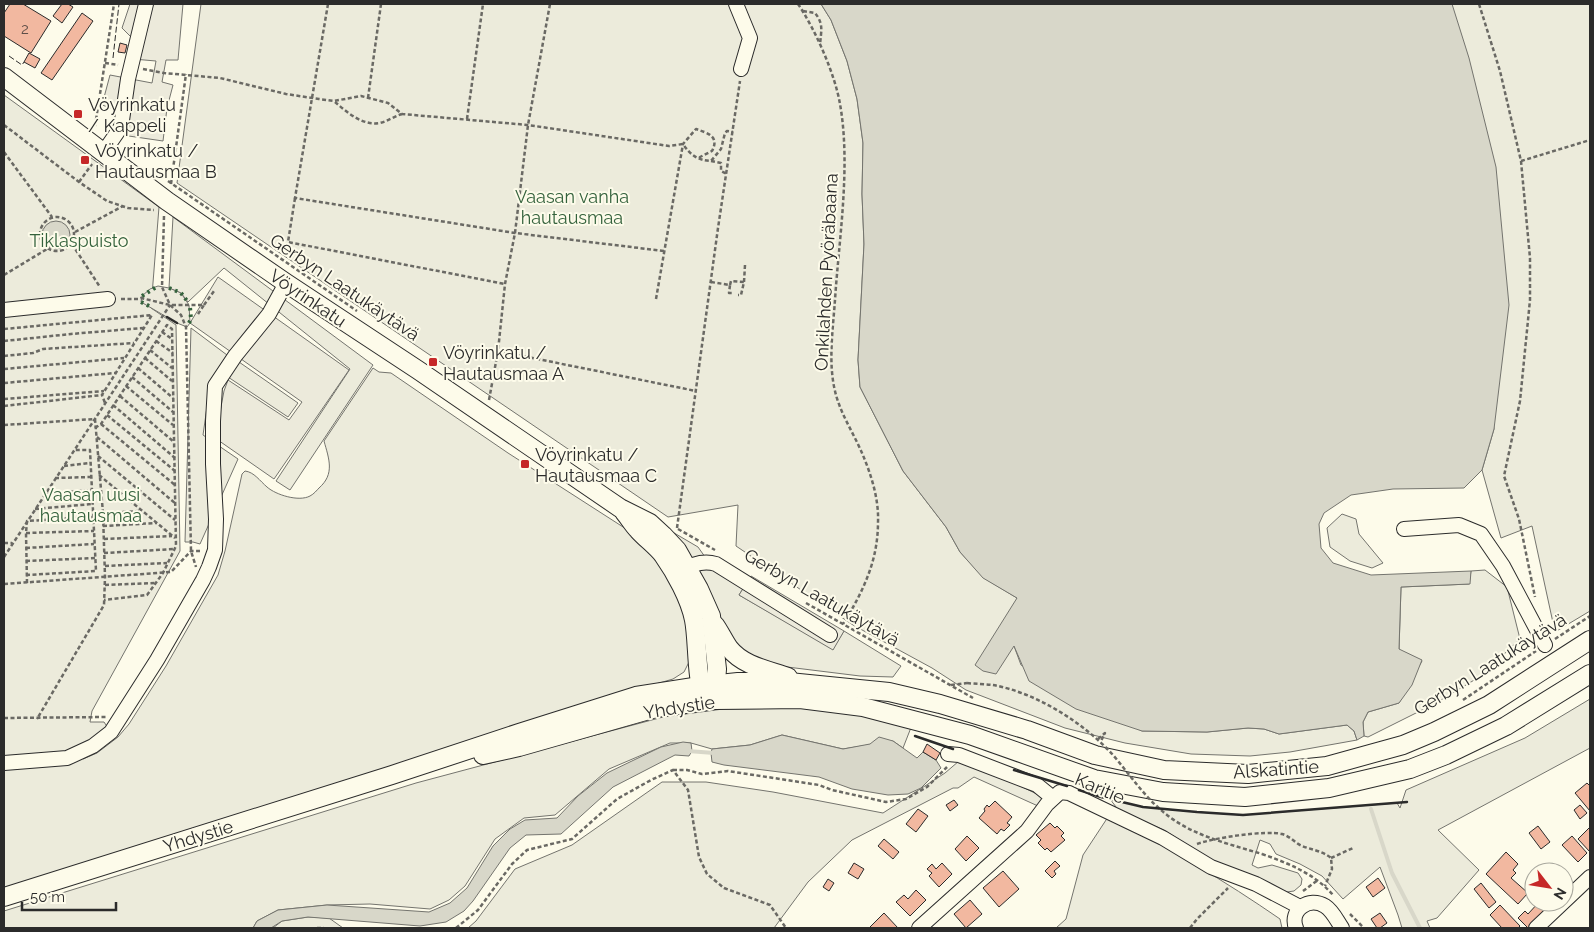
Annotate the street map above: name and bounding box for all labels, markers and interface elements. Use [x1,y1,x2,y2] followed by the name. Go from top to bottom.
[21,20,29,38] house number: 2
[88,94,176,136] place label: Vöyrinkatu / Kappeli
[72,108,84,120] marker: Vöyrinkatu / Kappeli
[95,140,217,182] place label: Vöyrinkatu / Hautausmaa B
[79,154,91,166] marker: Vöyrinkatu / Hautausmaa B
[810,173,842,371] street label: Onkilahden Pyöräbaana
[515,186,629,228] park label: Vaasan vanha hautausmaa
[266,229,424,345] street label: Gerbyn Laatukäytävä
[30,230,129,251] park label: Tiklaspuisto
[266,265,350,331] street label: Vöyrinkatu
[443,342,564,384] place label: Vöyrinkatu / Hautausmaa A
[427,356,439,368] marker: Vöyrinkatu / Hautausmaa A
[535,444,657,486] place label: Vöyrinkatu / Hautausmaa C
[519,458,531,470] marker: Vöyrinkatu / Hautausmaa C
[40,484,142,526] park label: Vaasan uusi hautausmaa
[741,544,903,650] street label: Gerbyn Laatukäytävä
[1410,609,1570,719] street label: Gerbyn Laatukäytävä
[642,691,717,723] street label: Yhdystie
[1232,756,1320,782] street label: Alskatintie
[1072,768,1128,808] street label: Karitie
[160,815,236,857] street label: Yhdystie
[1524,862,1574,912] north arrow
[22,880,116,912] scale bar
[1551,885,1570,902] text: N
[30,888,65,906] text: 50 m

